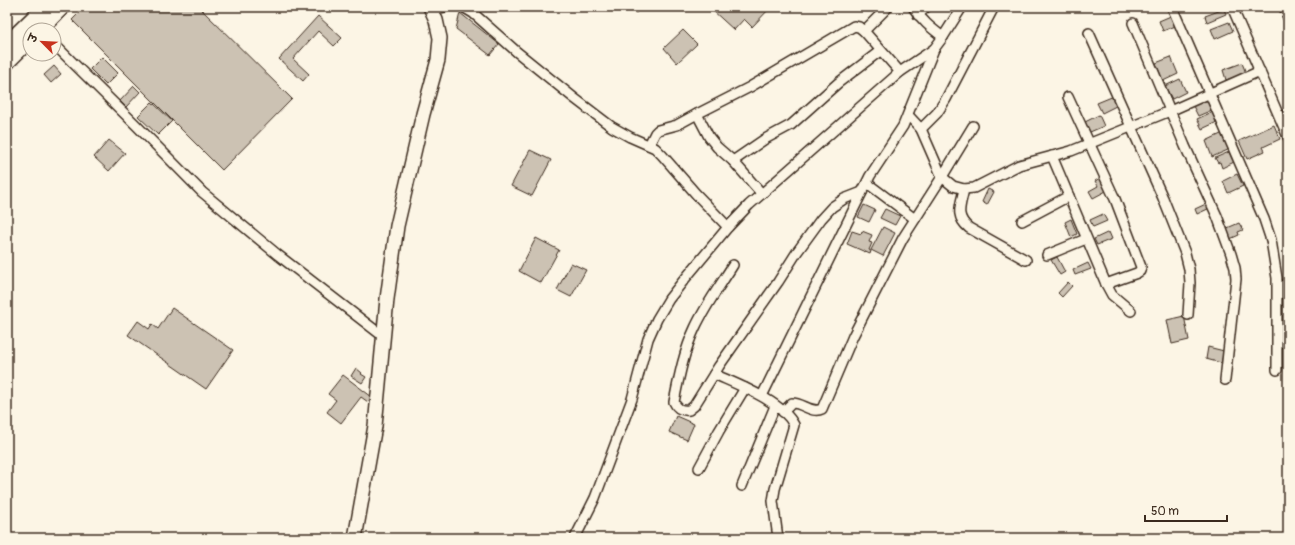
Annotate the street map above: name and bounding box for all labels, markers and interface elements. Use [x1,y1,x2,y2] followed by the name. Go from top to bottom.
[22,22,62,62] north arrow
[25,31,41,45] text: उ
[1145,497,1227,523] scale bar
[1151,504,1179,519] text: 50 m

